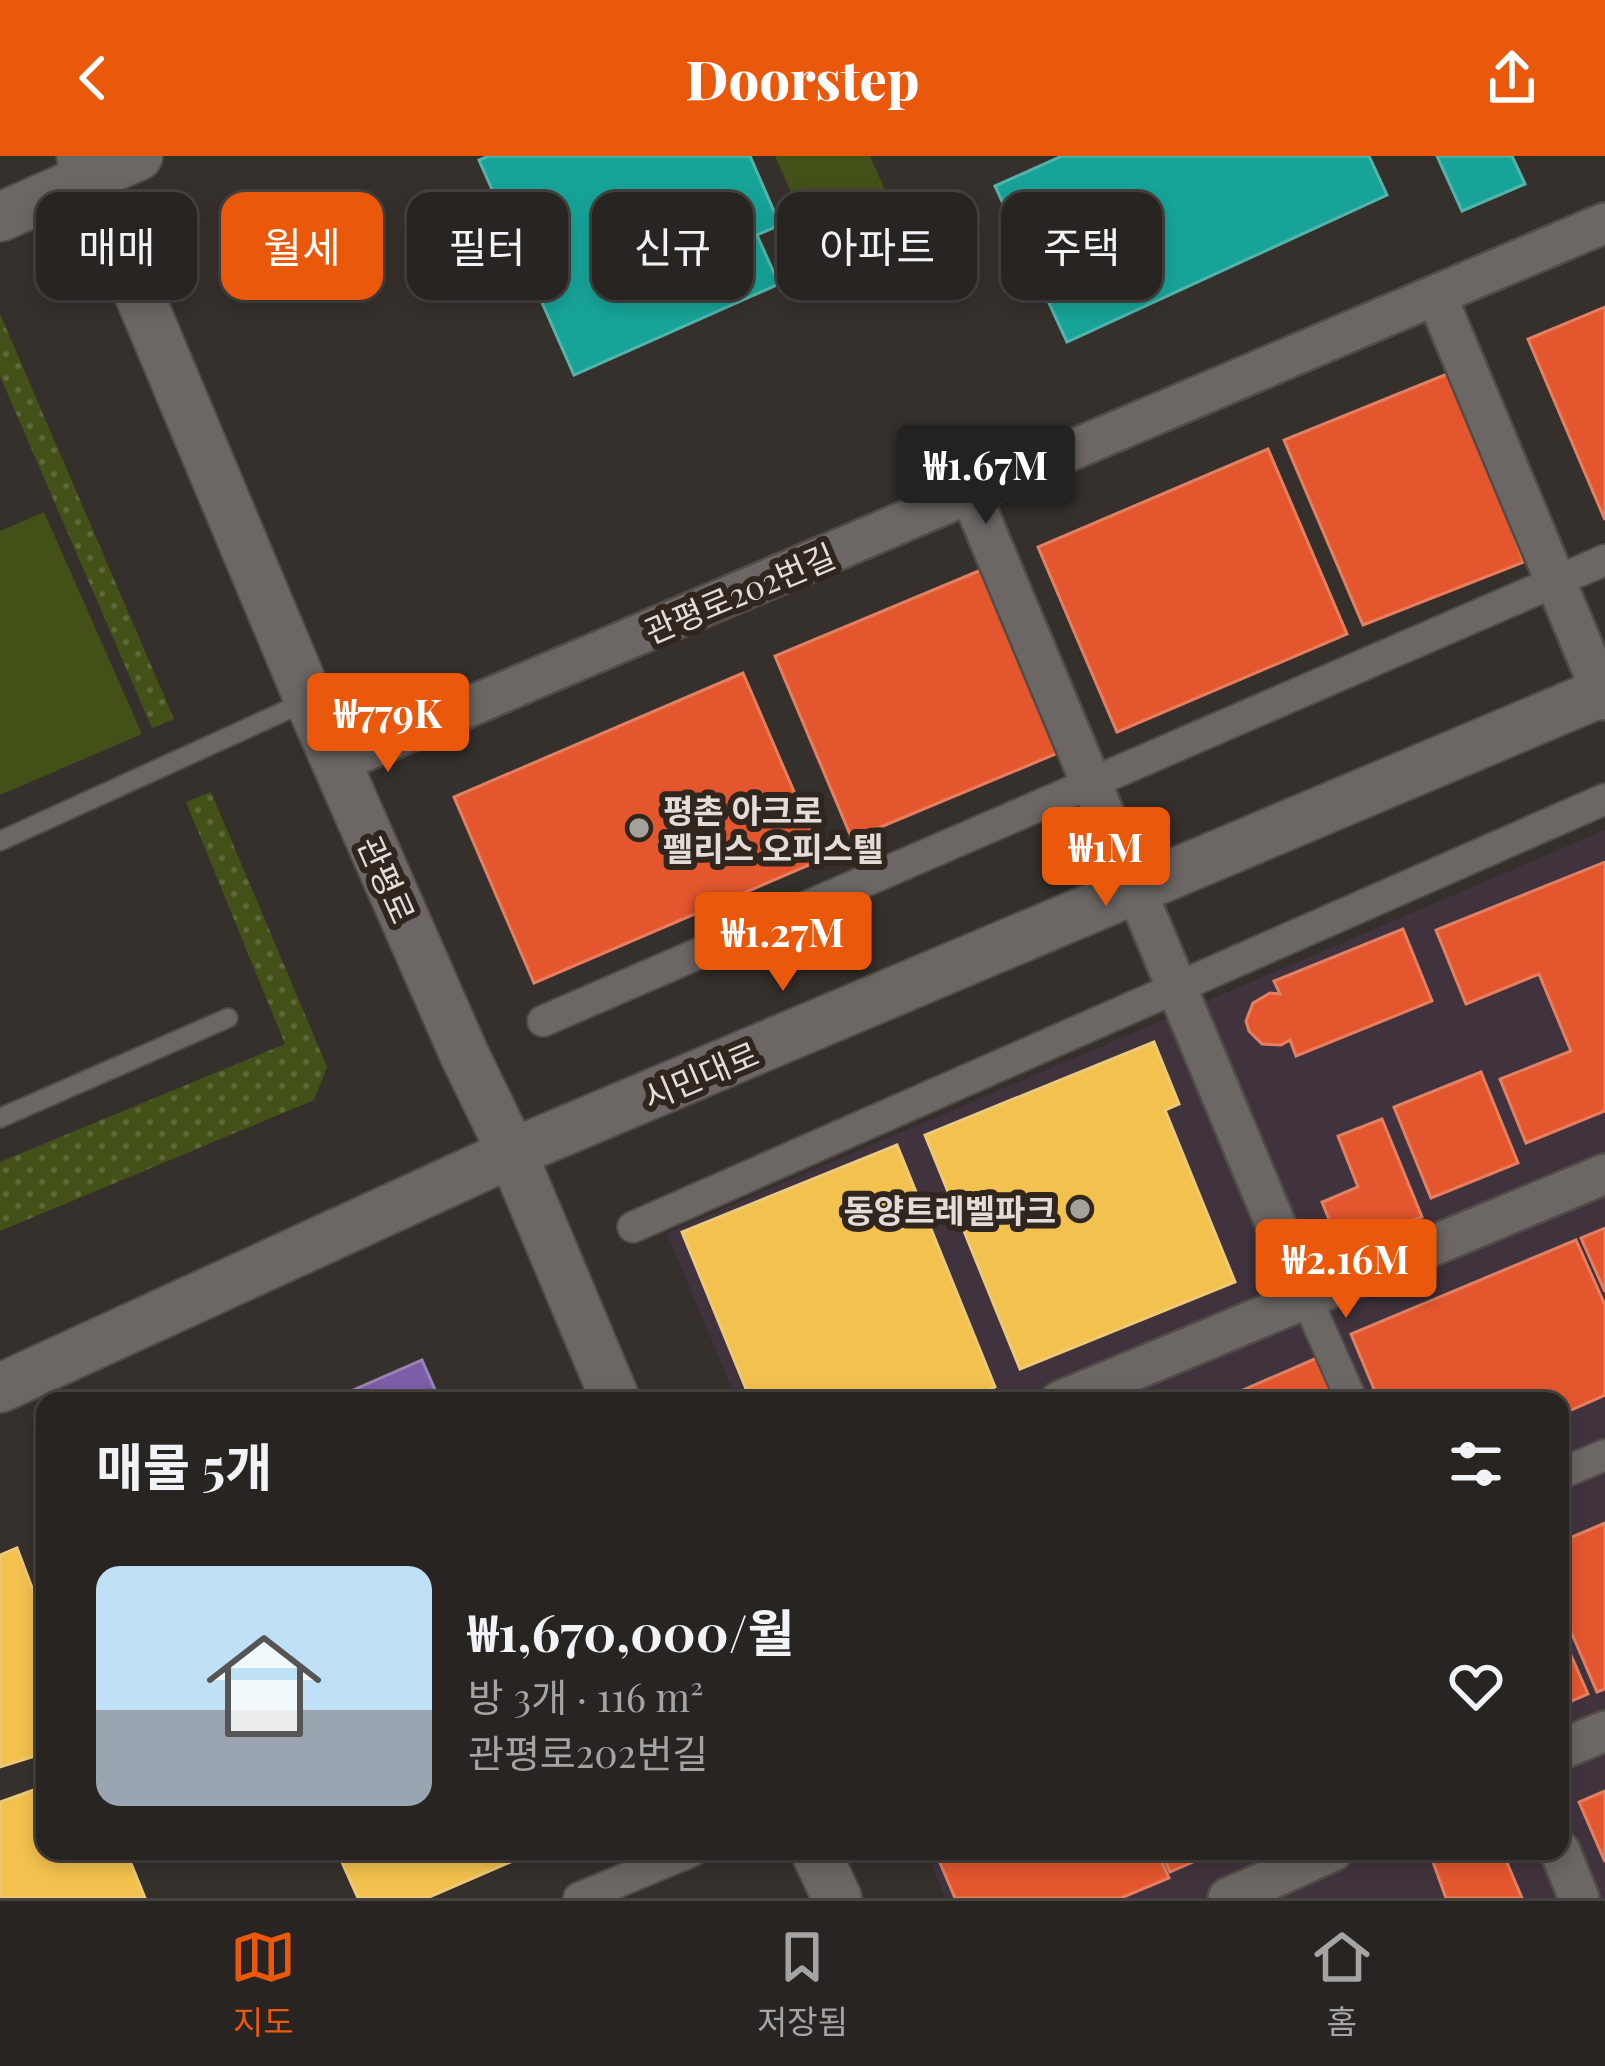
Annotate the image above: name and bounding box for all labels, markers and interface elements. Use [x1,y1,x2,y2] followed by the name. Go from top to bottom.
[686,42,919,114] text: Doorstep
[60,45,126,111] icon: back
[1479,45,1545,111] icon: share
[36,192,197,300] chip: 매매
[221,192,383,300] chip: 월세
[407,192,568,300] chip: 필터
[592,192,753,300] chip: 신규
[777,192,977,300] chip: 아파트
[1001,192,1162,300] chip: 주택
[888,425,1084,527] pin: ₩1.67M
[924,438,1048,490] text: ₩1.67M
[637,532,841,652] street label: 관평로202번길
[304,673,472,775] pin: ₩779K
[334,686,442,738] text: ₩779K
[663,787,883,869] place label: 평촌 아크로 펠리스 오피스텔
[1048,807,1164,909] pin: ₩1M
[626,815,652,841] marker: 평촌 아크로 펠리스 오피스텔
[1069,820,1143,872] text: ₩1M
[349,828,427,930] street label: 관평로
[685,892,881,994] pin: ₩1.27M
[722,905,844,957] text: ₩1.27M
[636,1030,764,1118] street label: 시민대로
[843,1187,1056,1231] place label: 동양트레벨파크
[1067,1196,1093,1222] marker: 동양트레벨파크
[1248,1219,1444,1321] pin: ₩2.16M
[1283,1232,1409,1284] text: ₩2.16M
[96,1431,272,1499] text: 매물 5개
[1443,1431,1509,1497] icon: filters
[468,1597,794,1665] text: ₩1,670,000/월
[192,1614,336,1758] icon: home
[1443,1653,1509,1719] icon: heart
[468,1670,703,1722] text: 방 3개 · 116 m²
[468,1726,708,1778] text: 관평로202번길
[230,1924,296,2044] tab: 지도
[757,1924,848,2044] tab: 저장됨
[1309,1924,1375,2044] tab: 홈

